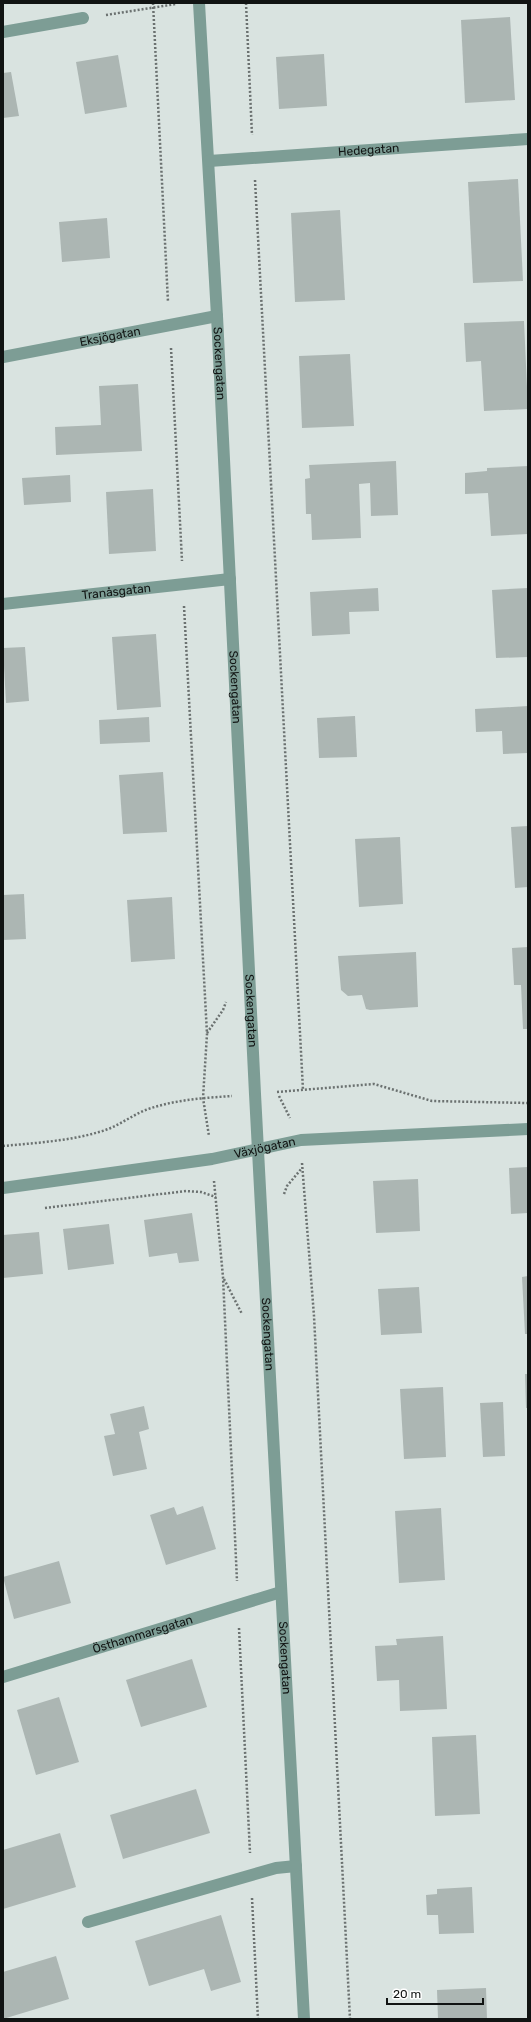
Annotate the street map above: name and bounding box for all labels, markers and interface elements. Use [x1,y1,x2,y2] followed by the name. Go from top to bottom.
[337,141,400,159] street label: Hedegatan
[78,324,142,349] street label: Eksjögatan
[211,326,228,400] street label: Sockengatan
[81,581,152,602] street label: Tranåsgatan
[226,650,244,724] street label: Sockengatan
[242,974,260,1048] street label: Sockengatan
[233,1134,297,1161] street label: Växjögatan
[259,1297,277,1371] street label: Sockengatan
[91,1612,194,1656] street label: Östhammarsgatan
[276,1621,294,1695] street label: Sockengatan
[387,1980,483,2006] scale bar
[393,1987,421,2001] text: 20 m

